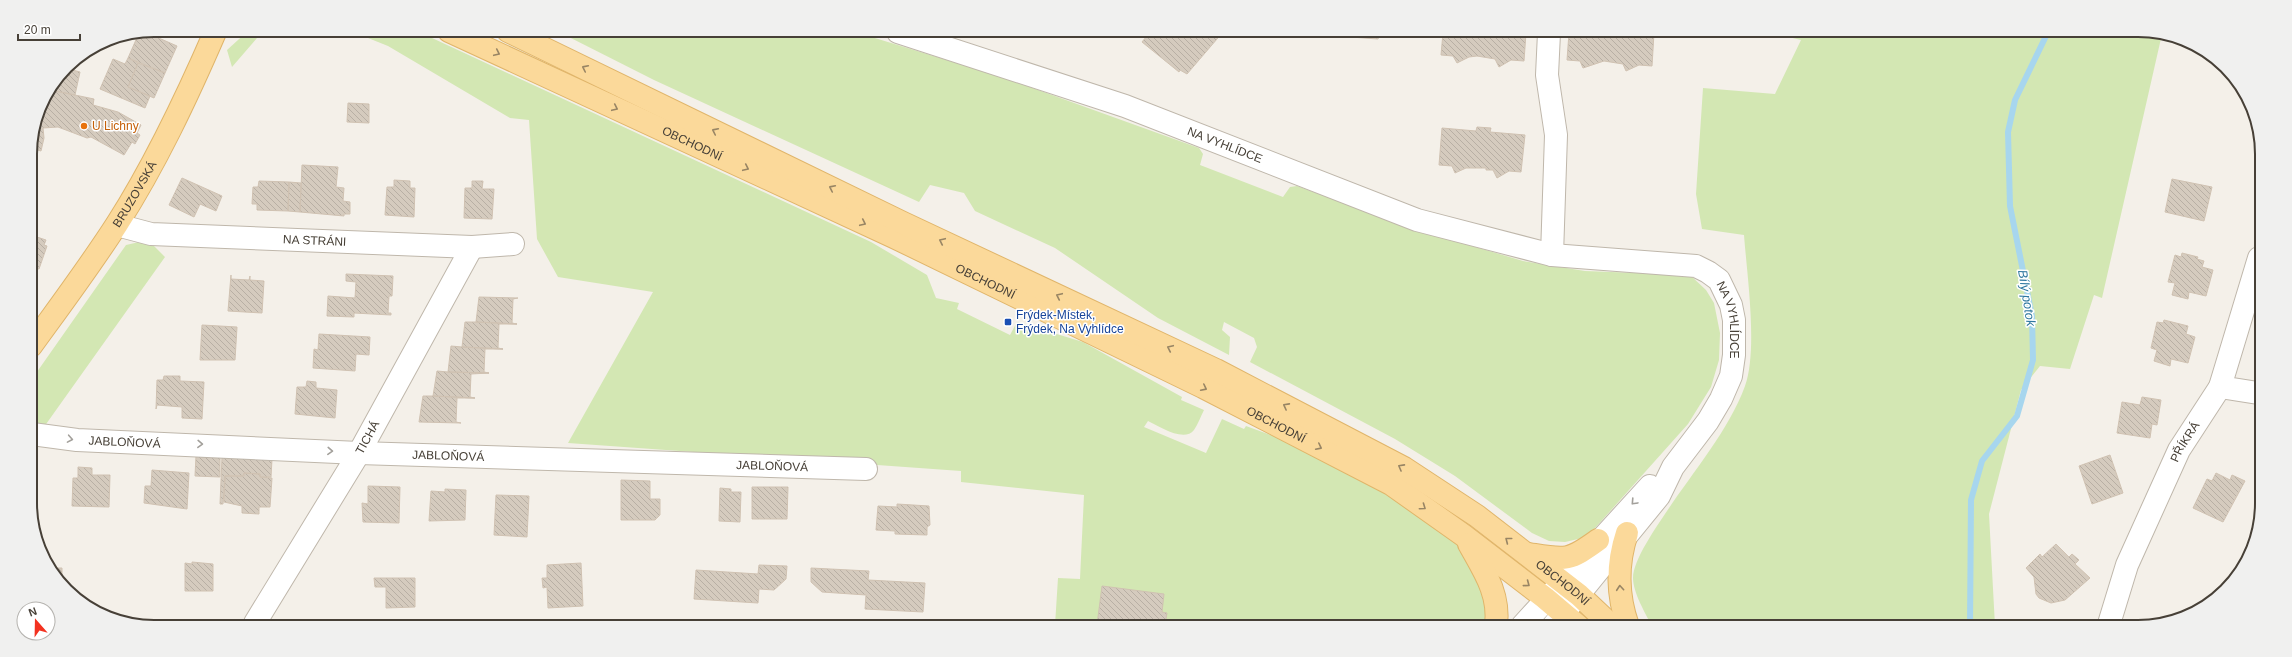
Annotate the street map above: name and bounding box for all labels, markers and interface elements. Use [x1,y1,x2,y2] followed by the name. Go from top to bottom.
[18,16,80,42] scale bar
[24,23,51,37] text: 20 m
[493,48,500,56] one-way arrow
[582,65,590,73] one-way arrow
[611,103,618,111] one-way arrow
[92,119,139,133] place label: U Lichny
[79,121,89,131] marker: U Lichny
[660,124,726,164] street label: OBCHODNÍ
[1185,124,1264,166] street label: NA VYHLÍDCE
[712,128,719,136] one-way arrow
[110,158,159,230] street label: BRUZOVSKÁ
[741,163,749,171] one-way arrow
[829,185,836,193] one-way arrow
[859,218,867,226] one-way arrow
[283,232,347,249] street label: NA STRÁNI
[938,238,946,246] one-way arrow
[953,261,1019,302] street label: OBCHODNÍ
[2015,269,2039,329] water label: Bílý potok
[1714,279,1742,359] street label: NA VYHLÍDCE
[1056,293,1064,301] one-way arrow
[1016,308,1124,336] place label: Frýdek-Místek, Frýdek, Na Vyhlídce
[1003,317,1013,327] marker: Frýdek-Místek, Frýdek, Na Vyhlídce
[1166,345,1174,353] one-way arrow
[1200,383,1207,391] one-way arrow
[1244,404,1309,446] street label: OBCHODNÍ
[1283,404,1290,411] one-way arrow
[353,418,382,457] street label: TICHÁ
[2168,419,2202,464] street label: PŘÍKRÁ
[67,434,74,443] one-way arrow
[88,434,161,451] street label: JABLOŇOVÁ
[197,440,203,449] one-way arrow
[1315,442,1323,450] one-way arrow
[327,447,333,455] one-way arrow
[412,448,485,464] street label: JABLOŇOVÁ
[736,458,808,474] street label: JABLOŇOVÁ
[1398,464,1405,471] one-way arrow
[1631,497,1638,505] one-way arrow
[1419,502,1426,510] one-way arrow
[1506,538,1513,545] one-way arrow
[1533,557,1594,609] street label: OBCHODNÍ
[1523,579,1530,586] one-way arrow
[1616,585,1625,591] one-way arrow
[16,601,56,641] north arrow
[27,605,38,619] text: N

